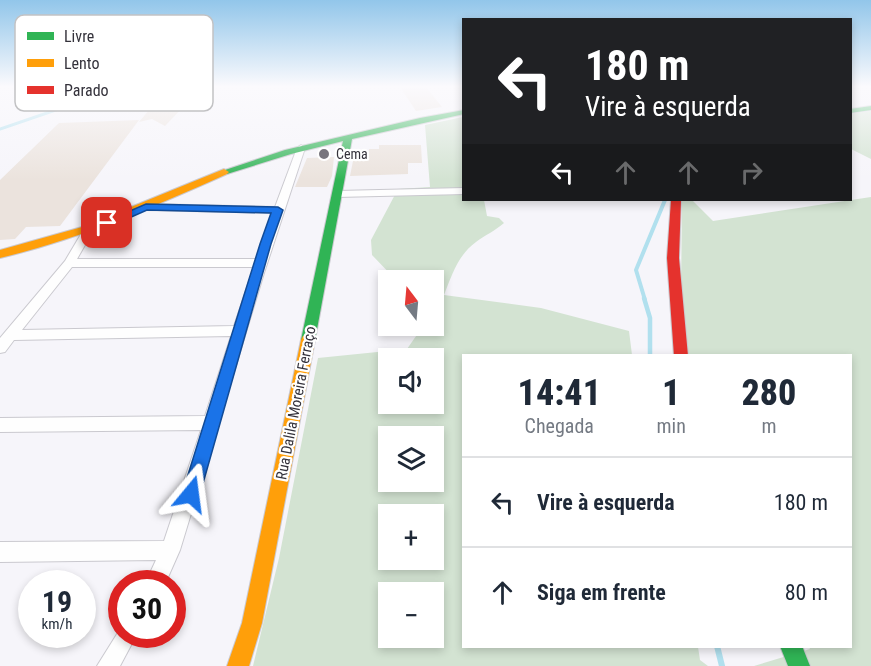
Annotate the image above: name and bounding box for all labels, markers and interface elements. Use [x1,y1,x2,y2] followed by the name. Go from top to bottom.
[15,15,213,111] legend
[64,27,94,46] text: Livre
[585,41,690,90] text: 180 m
[486,42,564,120] icon: left
[64,54,99,73] text: Lento
[64,81,109,100] text: Parado
[585,91,751,123] text: Vire à esquerda
[336,146,368,162] place label: Cema
[317,147,331,161] marker: Cema
[546,156,579,189] icon: left
[609,156,642,189] icon: ahead
[672,156,705,189] icon: ahead
[735,156,768,189] icon: right
[81,197,132,248] pin
[90,206,123,239] icon: arrive
[378,270,444,336] north arrow
[378,270,444,648] map controls
[272,325,320,481] street label: Rua Dalila Moreira Ferraço
[378,348,444,414] button: sound
[518,372,601,414] text: 14:41
[662,372,680,414] text: 1
[741,372,796,414] text: 280
[525,414,594,438] text: Chegada
[657,414,686,438] text: min
[761,414,776,438] text: m
[378,426,444,492] button: layers
[159,462,223,526] position arrow
[486,486,519,519] icon: left
[537,490,675,515] text: Vire à esquerda
[774,490,828,515] text: 180 m
[378,504,444,570] button: +
[108,570,186,648] speed limit sign: 30
[486,576,519,609] icon: ahead
[537,580,666,605] text: Siga em frente
[785,580,828,605] text: 80 m
[378,582,444,648] button: −
[42,584,72,619] text: 19
[42,615,72,633] text: km/h

